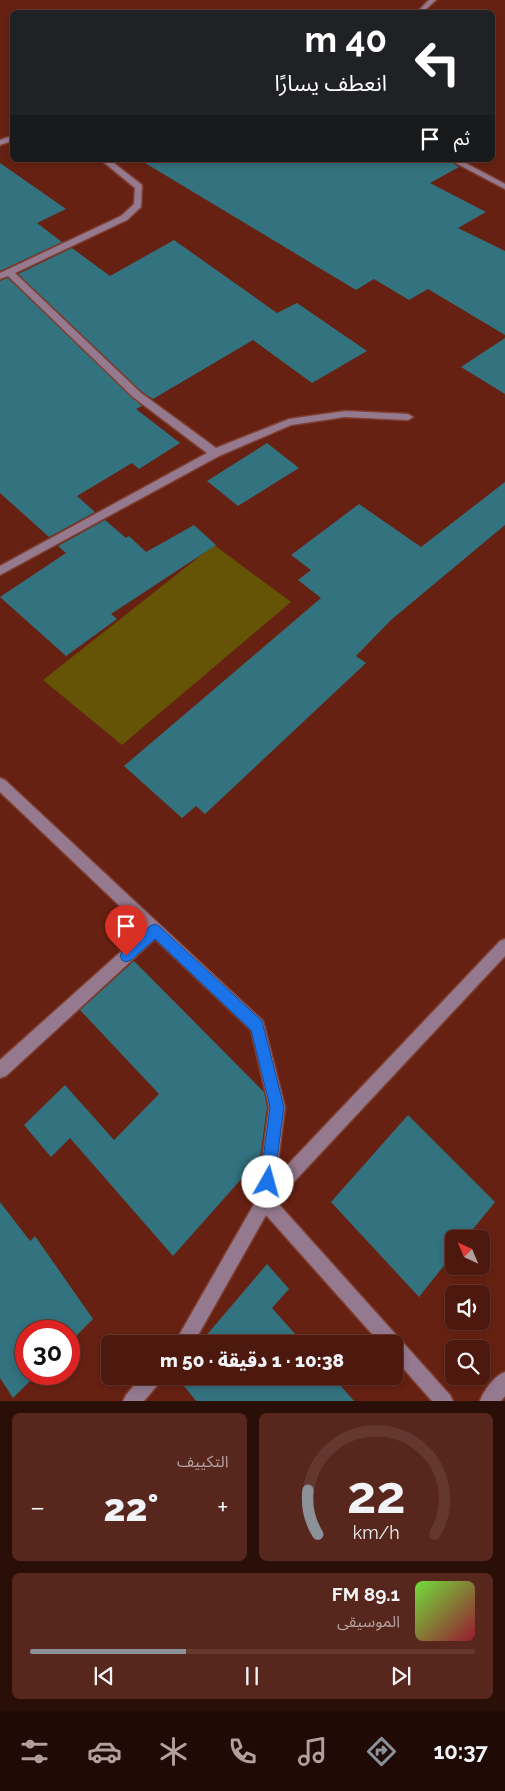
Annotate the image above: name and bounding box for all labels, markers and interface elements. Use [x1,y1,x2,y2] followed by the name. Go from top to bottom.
[305,19,387,60] text: 40 m
[405,30,470,95] icon: left
[275,70,387,96] text: انعطف يسارًا
[416,125,444,153] icon: arrive
[454,127,470,149] text: ثم
[105,905,147,956] pin
[112,912,140,940] icon: arrive
[241,1155,293,1207] position arrow
[445,1230,490,1275] north arrow
[445,1230,490,1385] map controls
[445,1285,490,1330] button: sound
[15,1320,80,1385] speed limit sign: 30
[445,1340,490,1385] button: search
[160,1349,344,1371] text: 10:38 · 1 دقيقة · 50 m
[177,1452,229,1471] text: التكييف
[346,1464,405,1525] text: 22
[103,1485,159,1530] text: 22°
[30,1491,45,1524] text: −
[217,1491,229,1524] text: +
[352,1522,399,1543] text: km/h
[332,1583,400,1605] text: 89.1 FM
[337,1612,400,1631] text: الموسيقى
[90,1662,118,1690] icon: previous
[238,1662,266,1690] icon: pause
[387,1662,415,1690] icon: next
[17,1734,52,1769] icon: filters
[87,1734,122,1769] icon: car
[156,1734,191,1769] icon: climate
[225,1734,260,1769] icon: phone
[295,1734,330,1769] icon: music
[364,1734,399,1769] icon: directions
[433,1738,488,1764] text: 10:37

